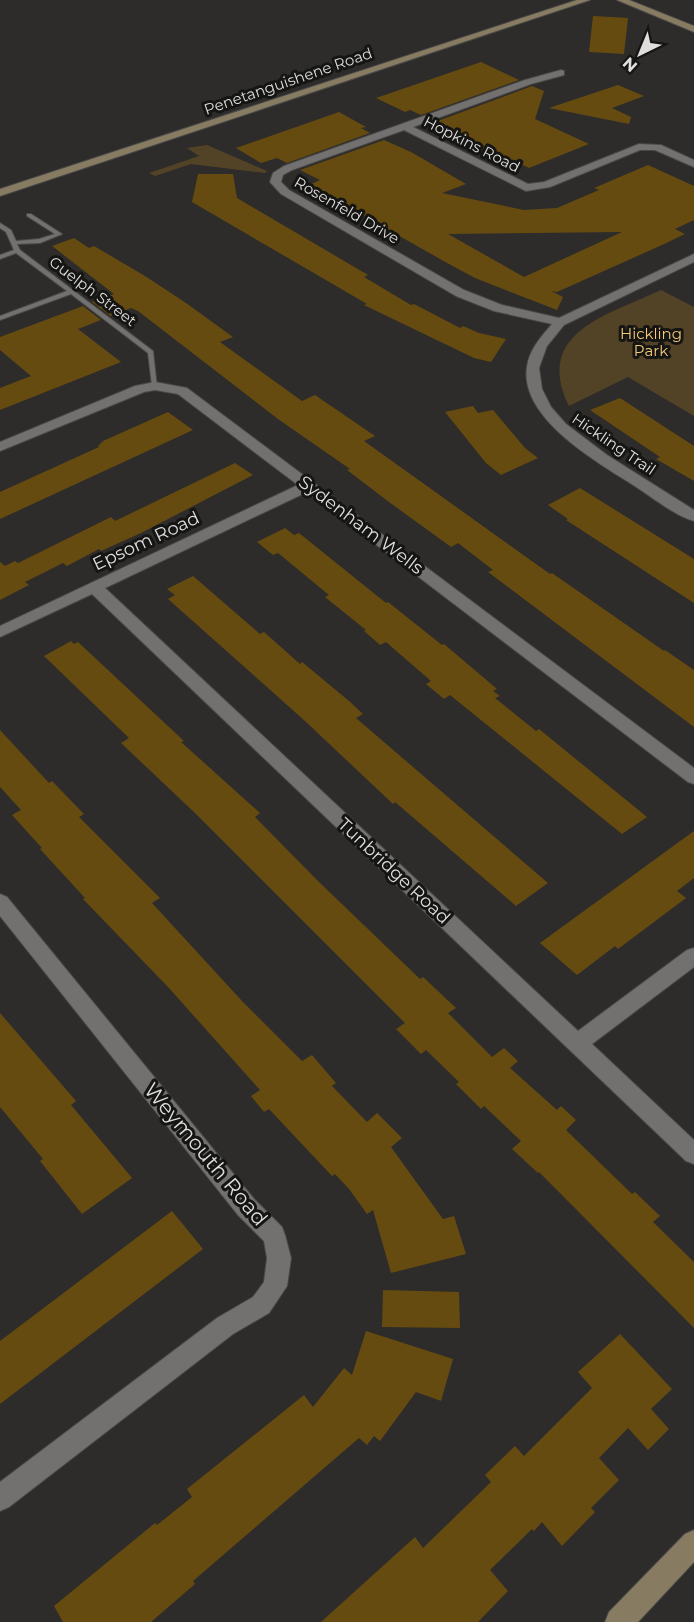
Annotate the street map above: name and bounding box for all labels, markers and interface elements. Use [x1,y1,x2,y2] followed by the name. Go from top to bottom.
[610,24,670,84] north arrow
[201,43,375,119] street label: Penetanguishene Road
[619,53,641,76] text: N
[421,112,523,176] street label: Hopkins Road
[291,172,403,248] street label: Rosenfeld Drive
[46,252,140,330] street label: Guelph Street
[620,324,682,360] park label: Hickling Park
[569,409,659,479] street label: Hickling Trail
[294,471,428,579] street label: Sydenham Wells
[89,507,203,575] street label: Epsom Road
[333,813,455,929] street label: Tunbridge Road
[139,1077,273,1231] street label: Weymouth Road

